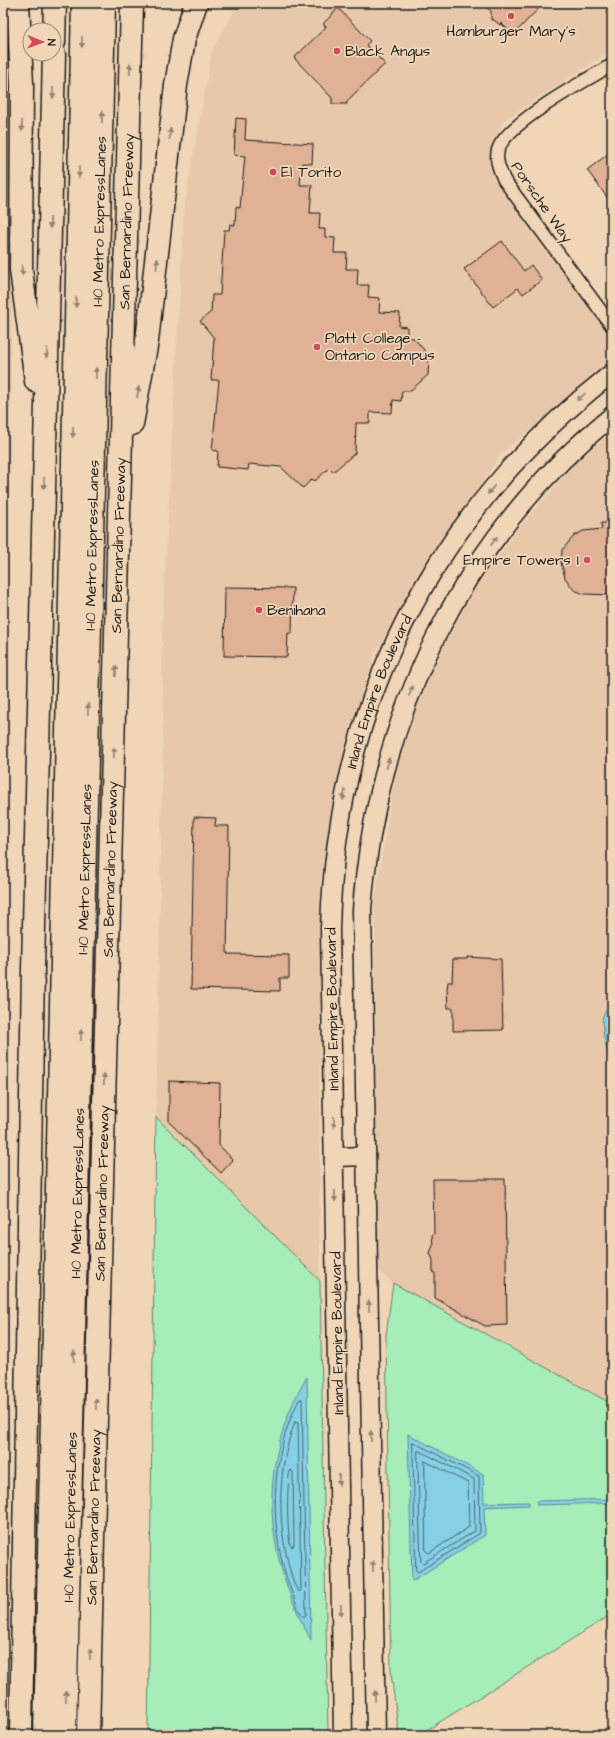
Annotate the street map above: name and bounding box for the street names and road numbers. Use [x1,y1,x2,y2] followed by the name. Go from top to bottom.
[114,133,141,310] street label: San Bernardino Freeway
[87,135,112,307] street label: I-10 Metro ExpressLanes
[505,157,577,248] street label: Porsche Way
[106,457,132,634] street label: San Bernardino Freeway
[80,459,105,631] street label: I-10 Metro ExpressLanes
[341,611,418,771] street label: Inland Empire Boulevard
[98,781,124,958] street label: San Bernardino Freeway
[73,783,97,955] street label: I-10 Metro ExpressLanes
[321,927,344,1091] street label: Inland Empire Boulevard
[90,1105,116,1282] street label: San Bernardino Freeway
[65,1107,90,1279] street label: I-10 Metro ExpressLanes
[326,1251,349,1415] street label: Inland Empire Boulevard
[81,1429,108,1605] street label: San Bernardino Freeway
[58,1431,83,1603] street label: I-10 Metro ExpressLanes

